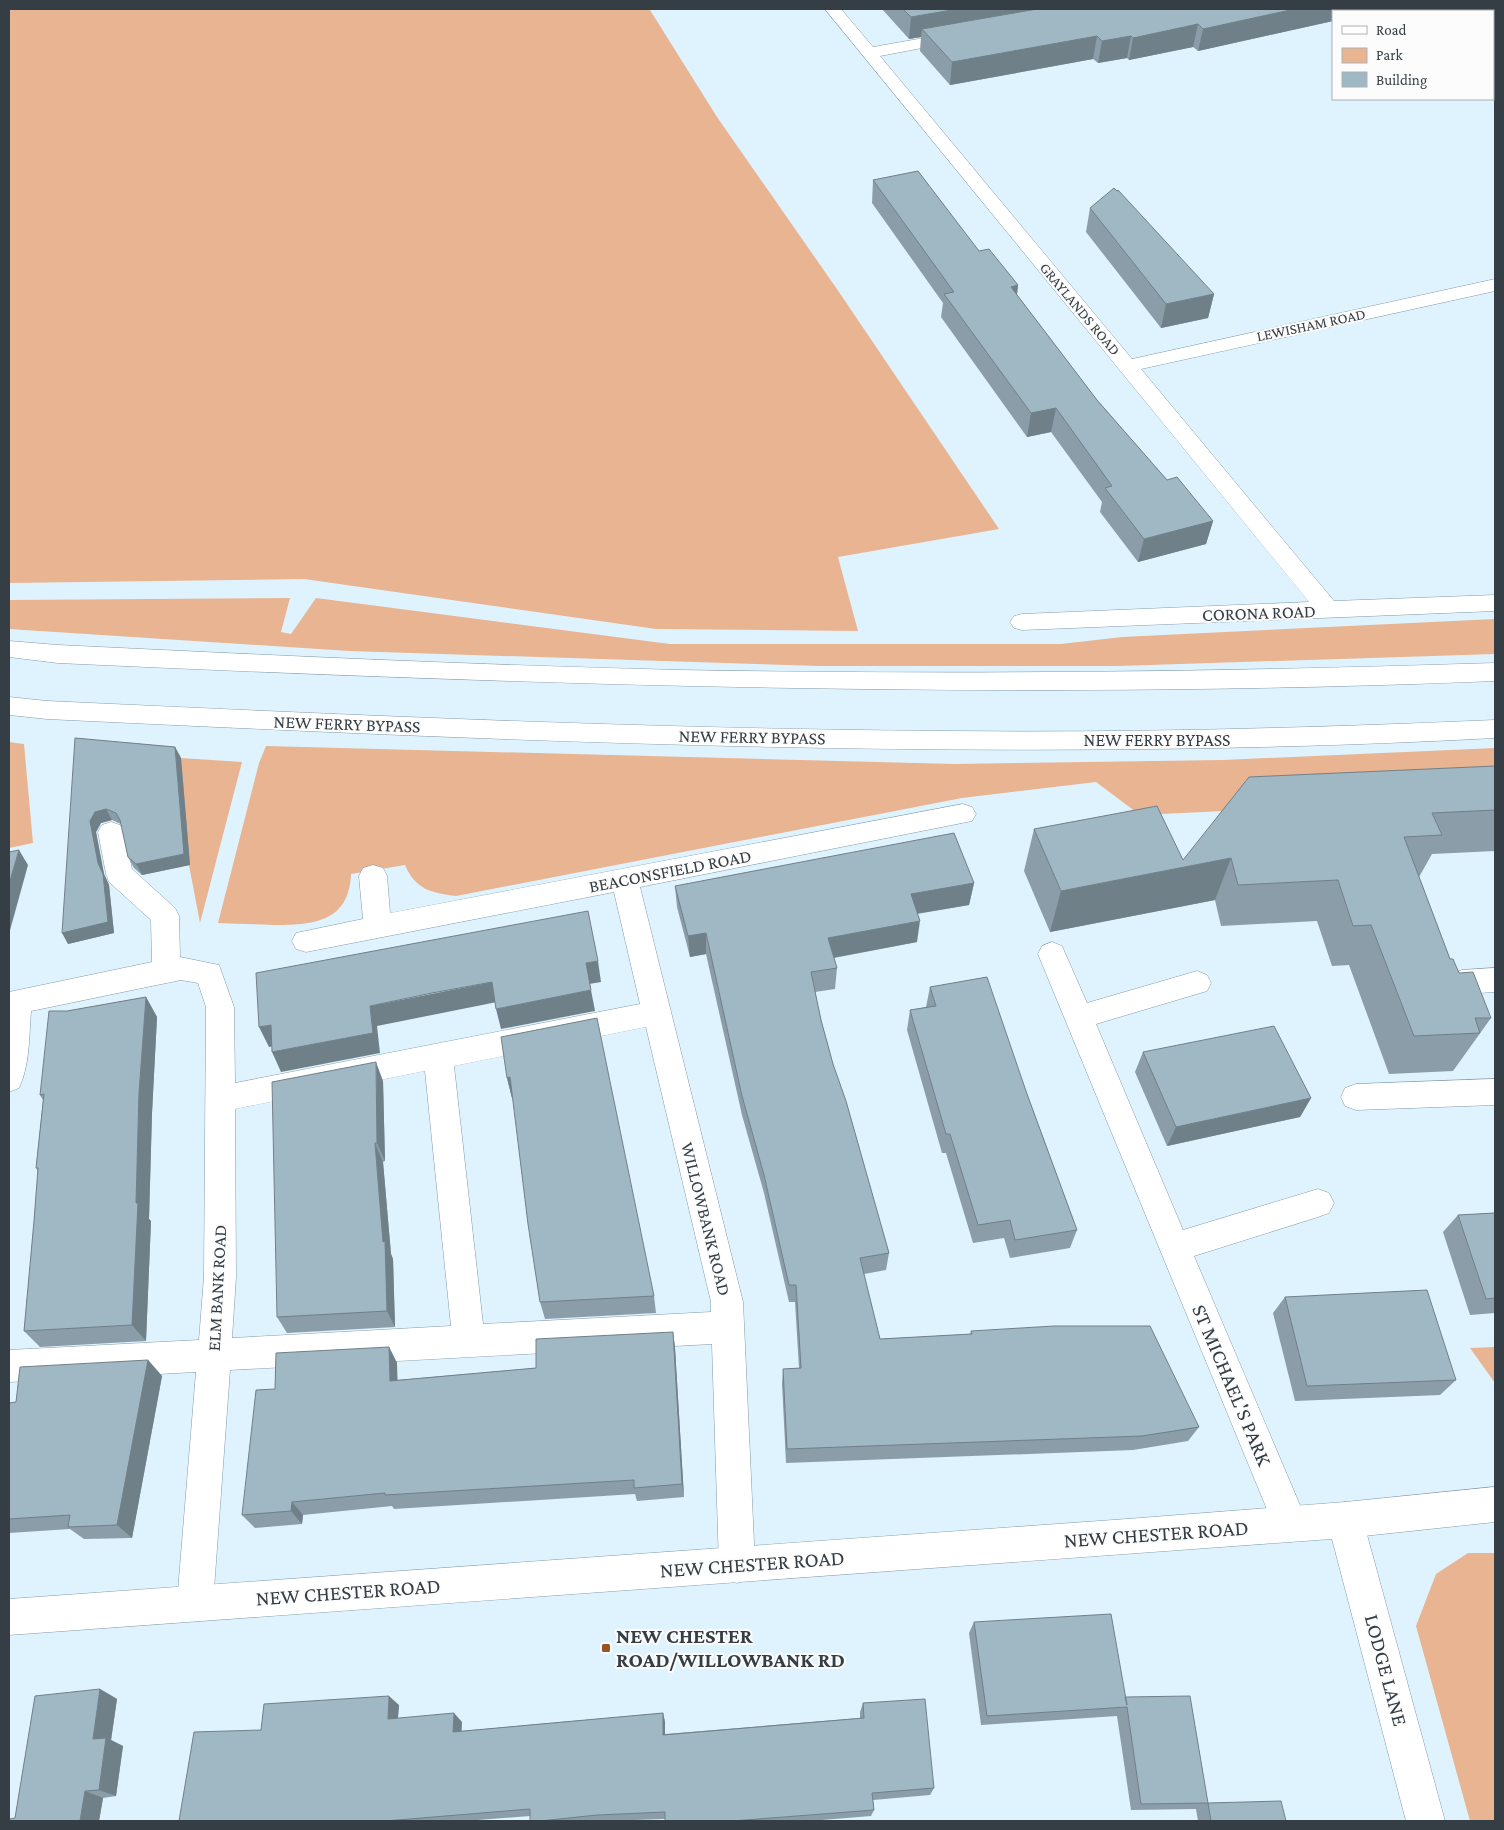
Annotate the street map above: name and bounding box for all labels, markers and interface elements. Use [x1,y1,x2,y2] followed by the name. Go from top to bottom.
[1332,10,1494,100] legend
[1376,22,1407,38] text: Road
[1376,47,1403,63] text: Park
[1376,72,1427,89] text: Building
[1037,260,1123,358] street label: GRAYLANDS ROAD
[1255,306,1367,344] street label: LEWISHAM ROAD
[1202,601,1316,625] street label: CORONA ROAD
[273,711,421,737] street label: NEW FERRY BYPASS
[678,726,826,748] street label: NEW FERRY BYPASS
[1084,730,1230,750] street label: NEW FERRY BYPASS
[587,845,753,897] street label: BEACONSFIELD ROAD
[677,1140,735,1298] street label: WILLOWBANK ROAD
[204,1224,230,1352] street label: ELM BANK ROAD
[1187,1301,1277,1470] street label: ST MICHAEL'S PARK
[1063,1516,1249,1552] street label: NEW CHESTER ROAD
[659,1546,845,1582] street label: NEW CHESTER ROAD
[255,1574,441,1610] street label: NEW CHESTER ROAD
[1360,1611,1412,1729] street label: LODGE LANE
[616,1624,845,1672] place label: NEW CHESTER ROAD/WILLOWBANK RD
[600,1642,612,1654] marker: NEW CHESTER ROAD/WILLOWBANK RD

